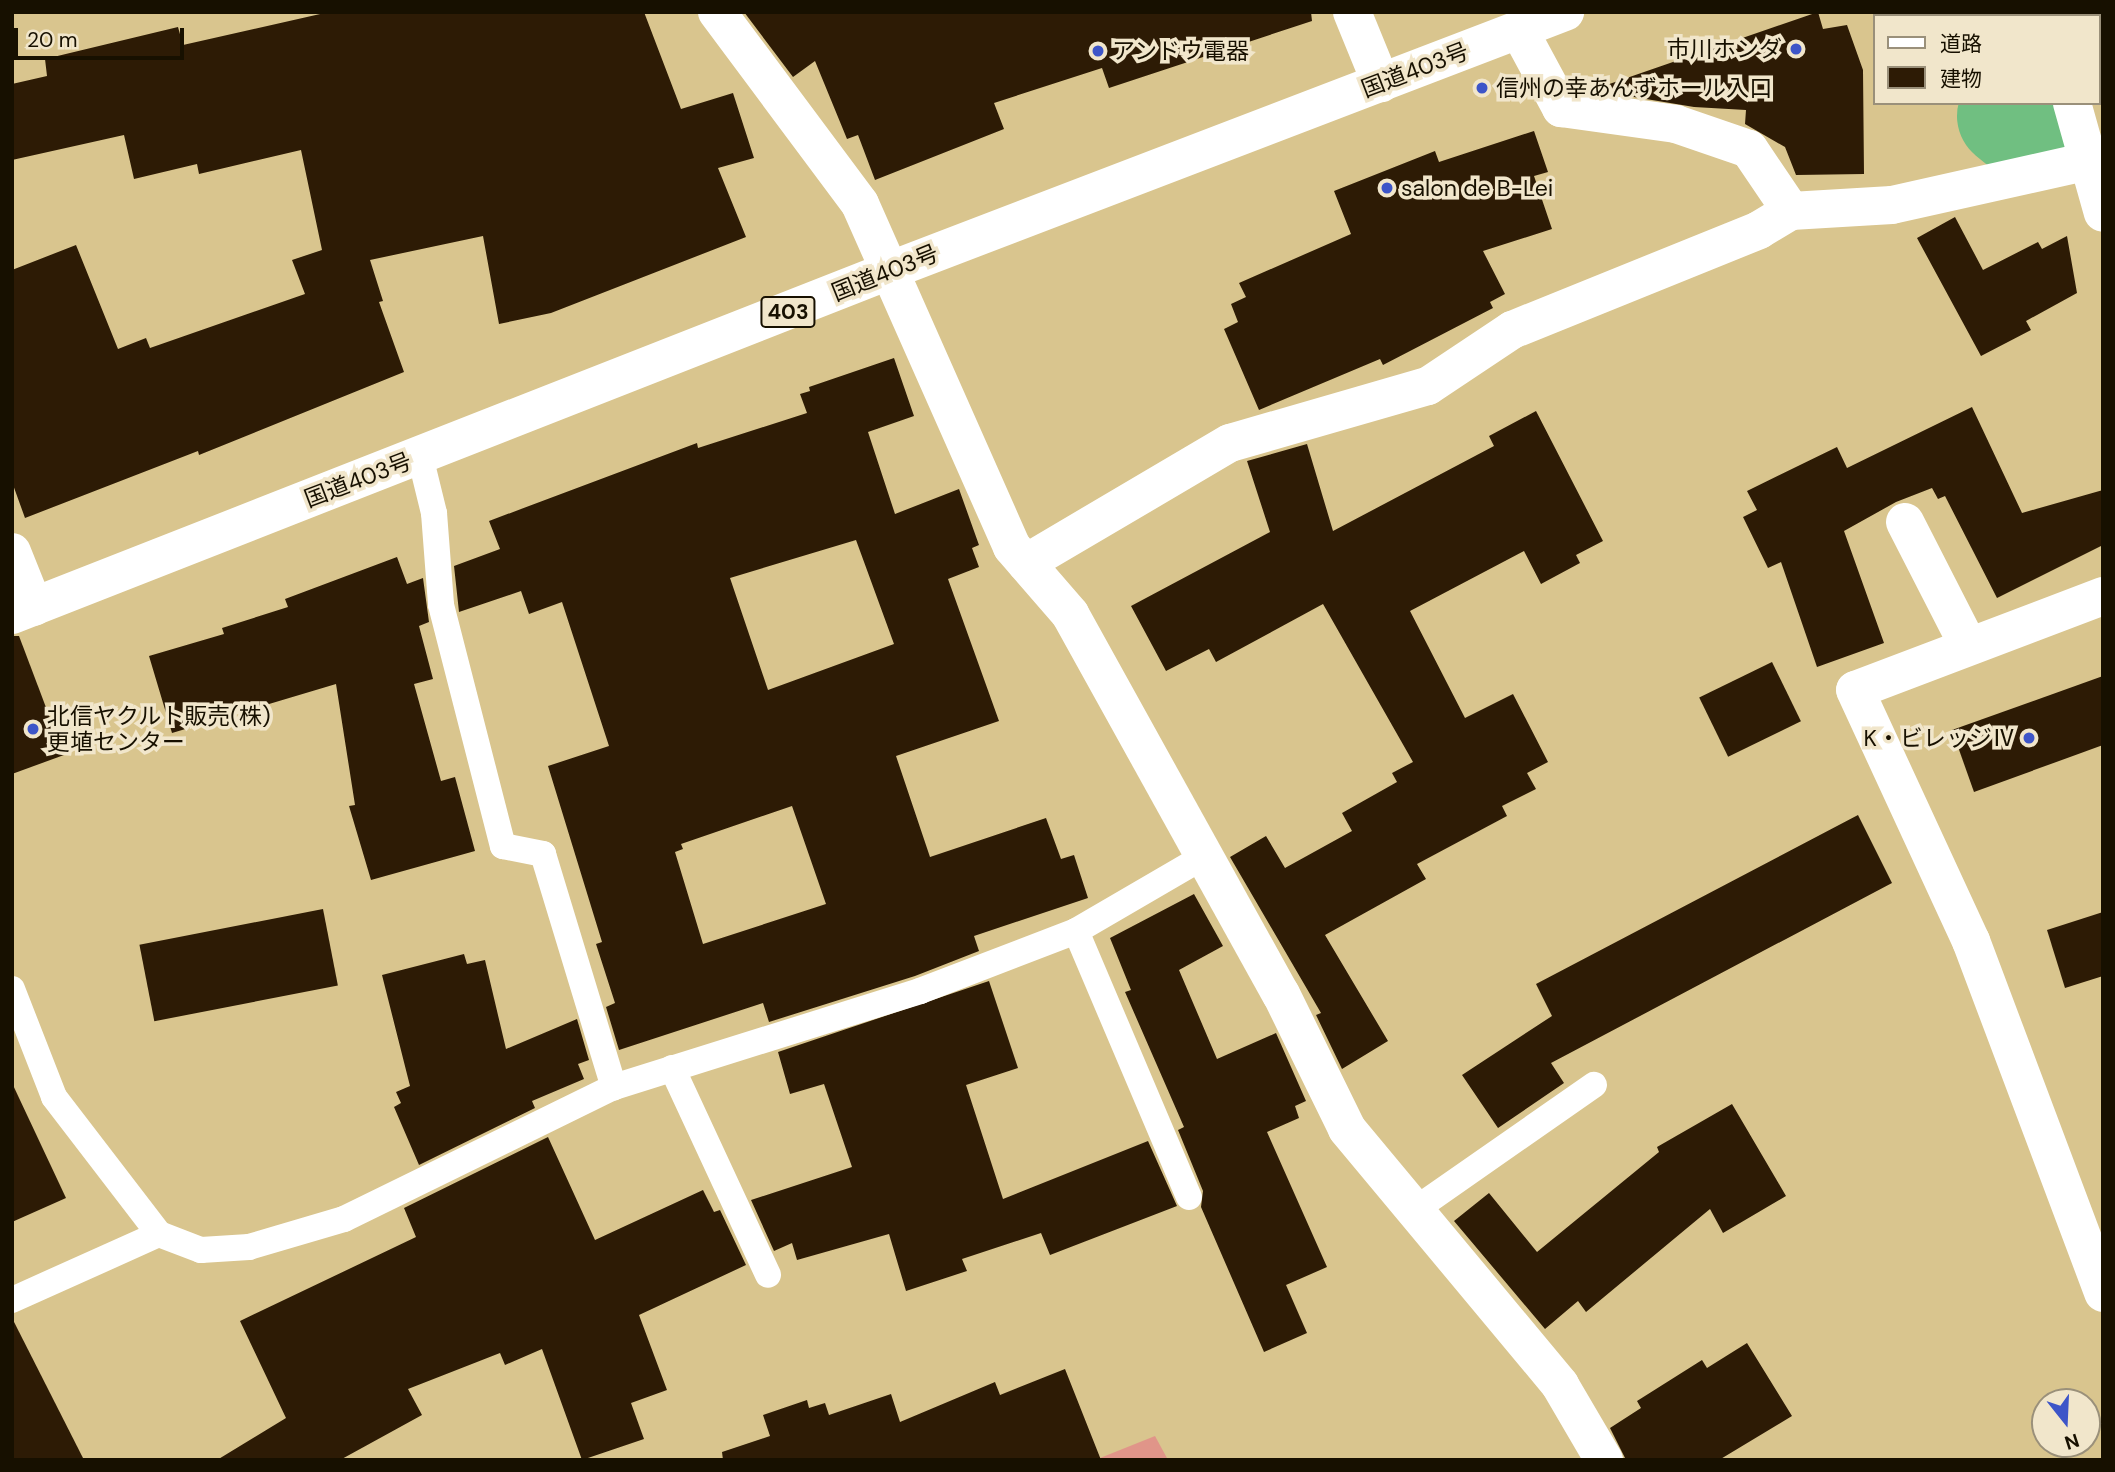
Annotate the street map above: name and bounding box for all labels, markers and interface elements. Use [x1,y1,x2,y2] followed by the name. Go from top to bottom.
[18,14,187,58] scale bar
[1874,14,2101,105] legend
[27,26,78,54] text: 20 m
[1940,30,1982,58] text: 道路
[1667,35,1782,63] place label: 市川ホンダ
[1112,37,1250,65] place label: アンドウ電器
[1358,37,1472,103] street label: 国道403号
[1788,41,1804,57] marker: 市川ホンダ
[1090,43,1106,59] marker: アンドウ電器
[1940,65,1982,93] text: 建物
[1496,74,1772,102] place label: 信州の幸あんずホール入口
[1474,80,1490,96] marker: 信州の幸あんずホール入口
[1401,174,1553,202] place label: salon de B-Lei
[1379,180,1395,196] marker: salon de B-Lei
[828,239,942,307] street label: 国道403号
[760,294,816,330] road number: 403
[301,447,415,513] street label: 国道403号
[47,702,271,756] place label: 北信ヤクルト販売(株) 更埴センター
[25,721,41,737] marker: 北信ヤクルト販売(株) 更埴センター
[1864,724,2015,752] place label: K・ビレッジⅣ
[2021,730,2037,746] marker: K・ビレッジⅣ
[2031,1388,2101,1458] north arrow
[2062,1428,2082,1456] text: N

